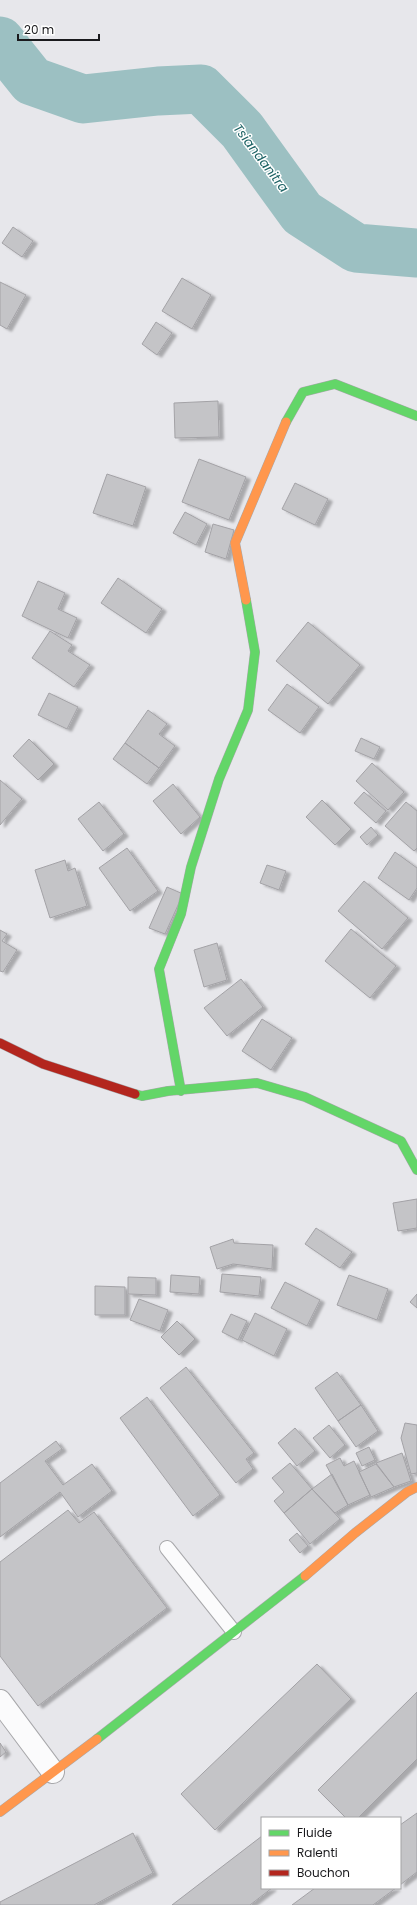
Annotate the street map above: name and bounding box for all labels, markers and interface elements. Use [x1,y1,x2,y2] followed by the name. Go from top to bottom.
[18,16,99,42] scale bar
[24,21,54,38] text: 20 m
[229,120,293,196] water label: Tsiandanitra
[261,1817,401,1889] legend
[297,1824,332,1841] text: Fluide
[297,1844,338,1861] text: Ralenti
[297,1864,350,1881] text: Bouchon

